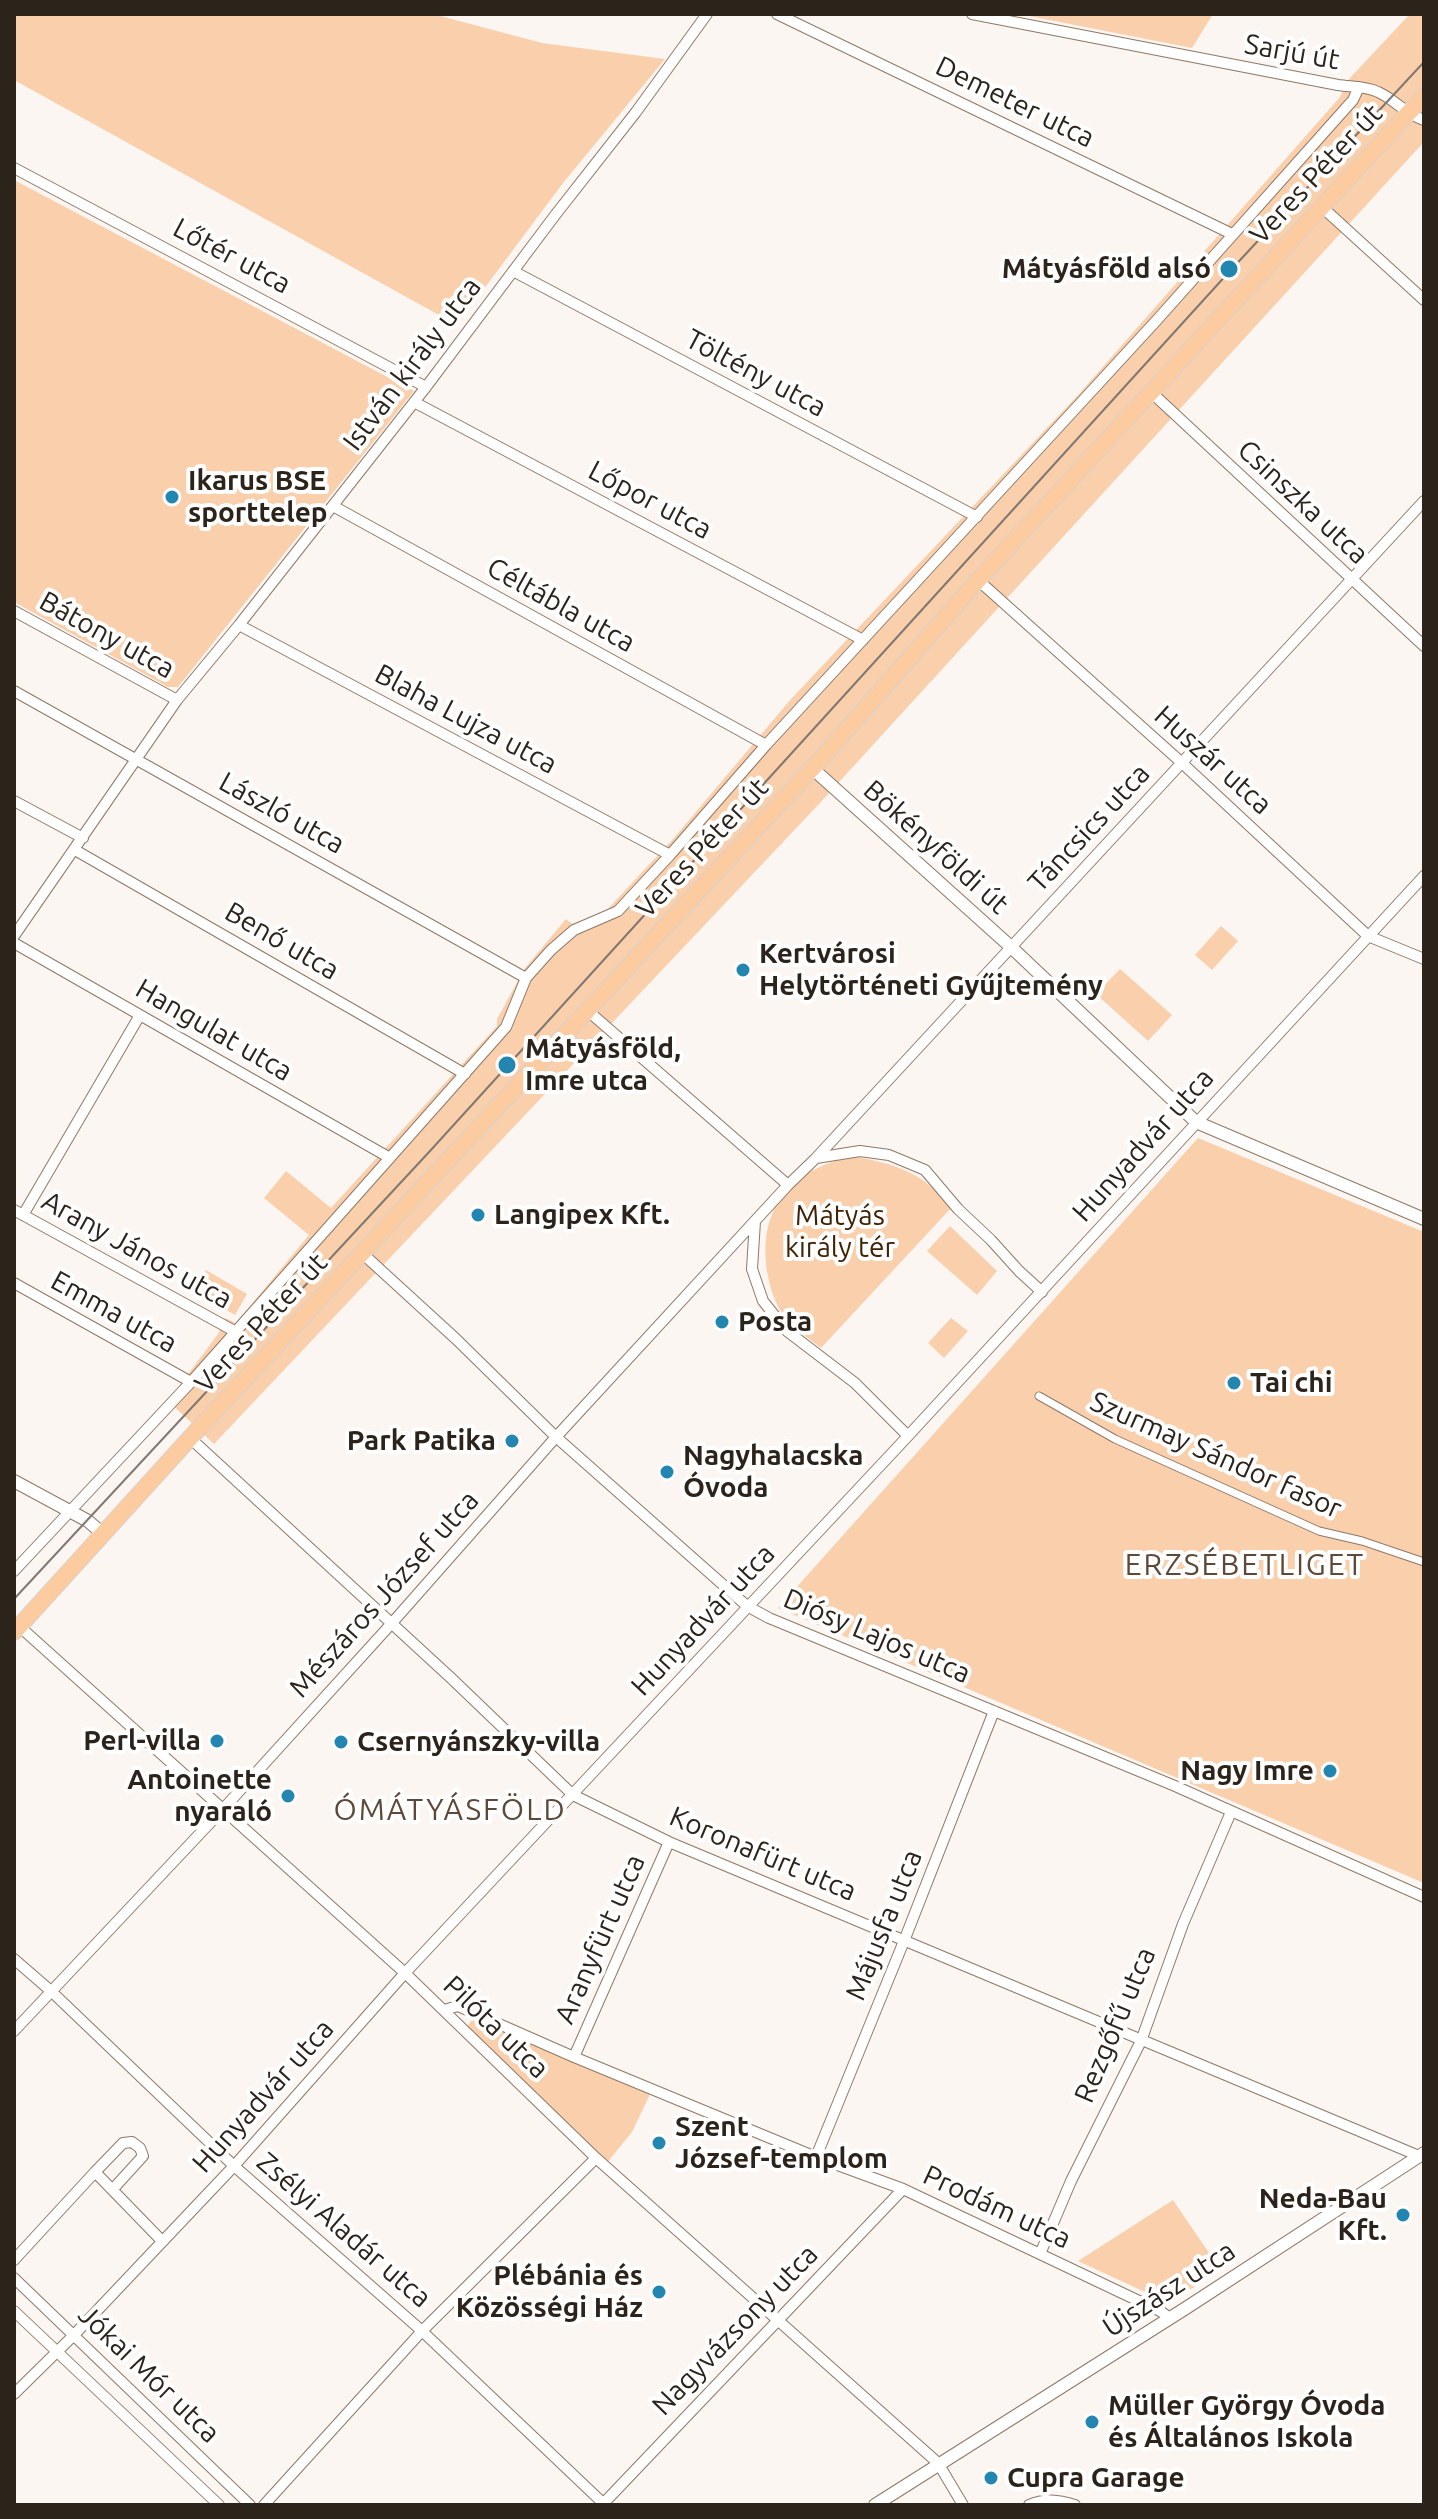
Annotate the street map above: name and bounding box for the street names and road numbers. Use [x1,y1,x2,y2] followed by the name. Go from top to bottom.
[1242,27,1342,77] street label: Sarjú út
[930,49,1100,155] street label: Demeter utca
[1243,97,1389,251] street label: Veres Péter út
[167,211,297,301] street label: Lőtér utca
[336,271,488,457] street label: István király utca
[680,322,832,424] street label: Töltény utca
[1231,433,1375,571] street label: Csinszka utca
[583,454,717,546] street label: Lőpor utca
[481,551,641,659] street label: Céltábla utca
[34,584,180,686] street label: Bátony utca
[369,657,563,781] street label: Blaha Lujza utca
[1147,699,1279,821] street label: Huszár utca
[1021,757,1157,899] street label: Táncsics utca
[213,765,351,861] street label: László utca
[629,771,775,925] street label: Veres Péter út
[857,773,1015,921] street label: Bökényföldi út
[219,895,345,987] street label: Benő utca
[130,972,298,1088] street label: Hangulat utca
[1065,1061,1221,1229] street label: Hunyadvár utca
[36,1184,238,1316] street label: Arany János utca
[188,1246,334,1400] street label: Veres Péter út
[45,1264,183,1360] street label: Emma utca
[1085,1384,1347,1526] street label: Szurmay Sándor fasor
[282,1484,486,1704] street label: Mészáros József utca
[624,1537,782,1703] street label: Hunyadvár utca
[779,1582,975,1690] street label: Diósy Lajos utca
[665,1800,861,1908] street label: Koronafürt utca
[839,1845,929,2005] street label: Májusfa utca
[548,1849,652,2029] street label: Aranyfürt utca
[1067,1942,1163,2108] street label: Rezgőfű utca
[436,1969,556,2085] street label: Pilóta utca
[185,2012,341,2180] street label: Hunyadvár utca
[250,2145,438,2315] street label: Zsélyi Aladár utca
[918,2158,1076,2256] street label: Prodám utca
[1097,2234,1241,2344] street label: Újszász utca
[645,2238,825,2422] street label: Nagyvázsony utca
[71,2298,227,2450] street label: Jókai Mór utca

